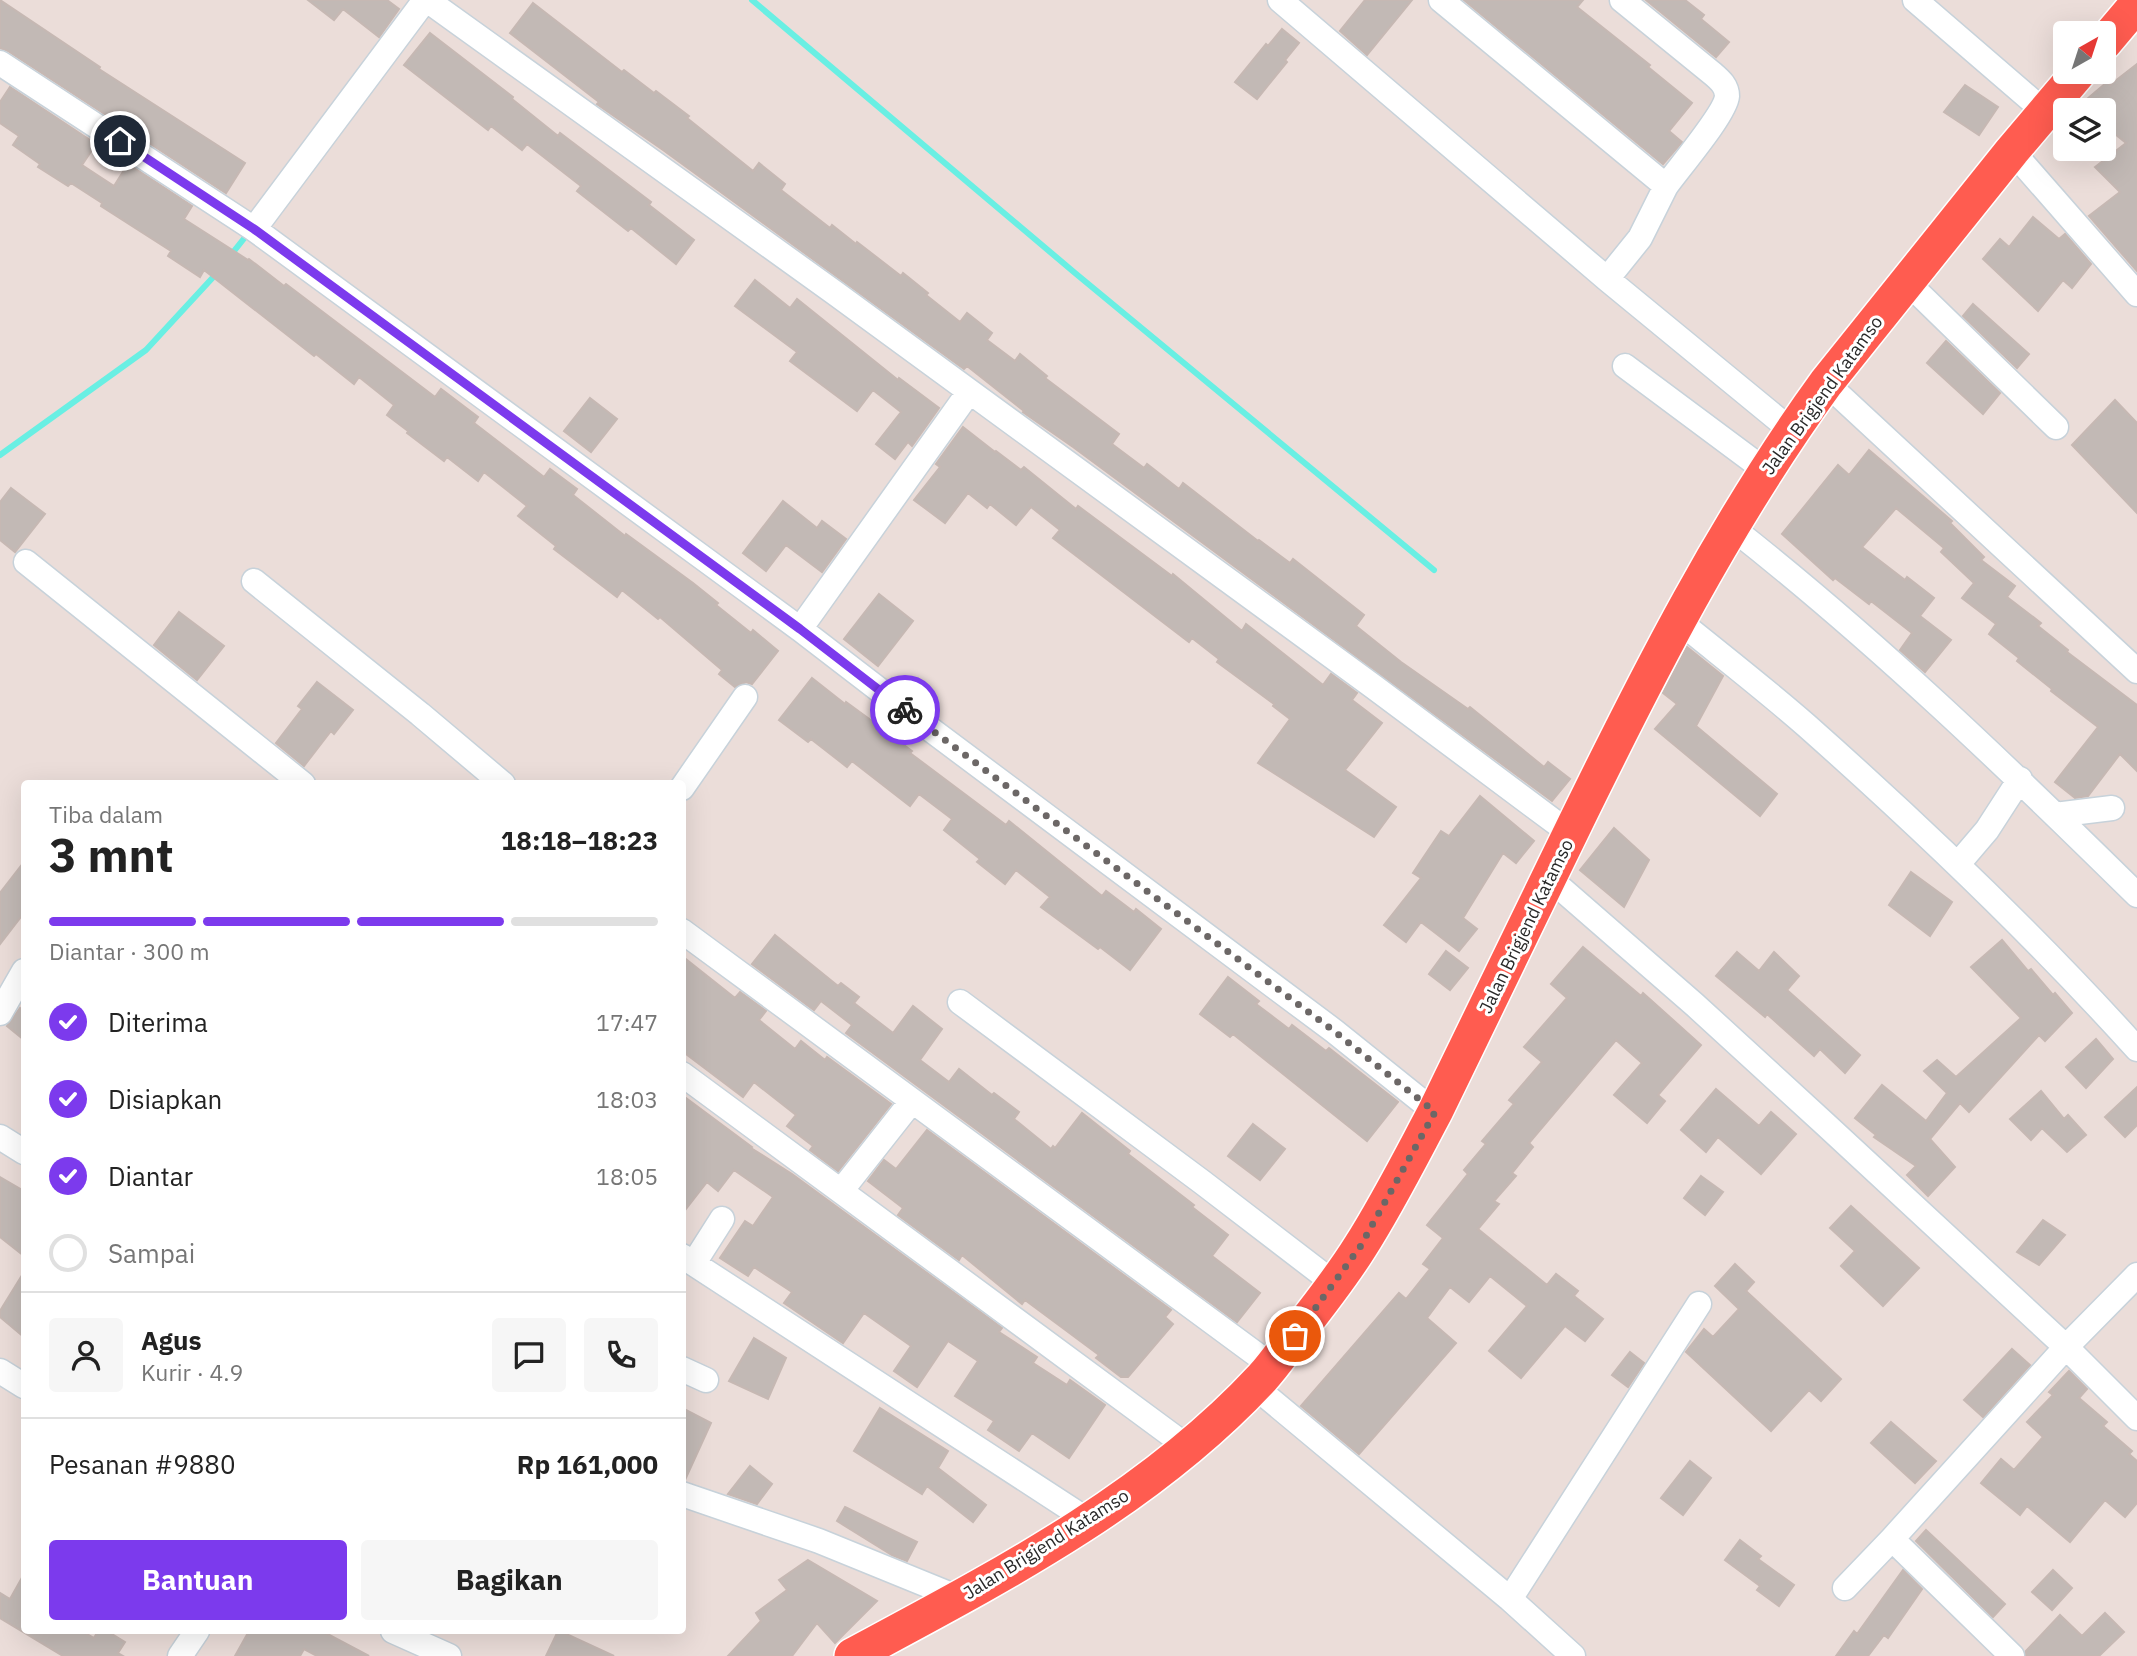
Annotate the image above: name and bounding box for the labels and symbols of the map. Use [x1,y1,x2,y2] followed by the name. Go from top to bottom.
[2053,21,2116,84] north arrow
[90,111,150,171] pin
[1757,311,1887,479] street label: Jalan Brigjend Katamso
[870,675,940,745] courier
[1474,835,1578,1017] street label: Jalan Brigjend Katamso
[1265,1306,1325,1366] pin
[959,1484,1133,1604] street label: Jalan Brigjend Katamso

